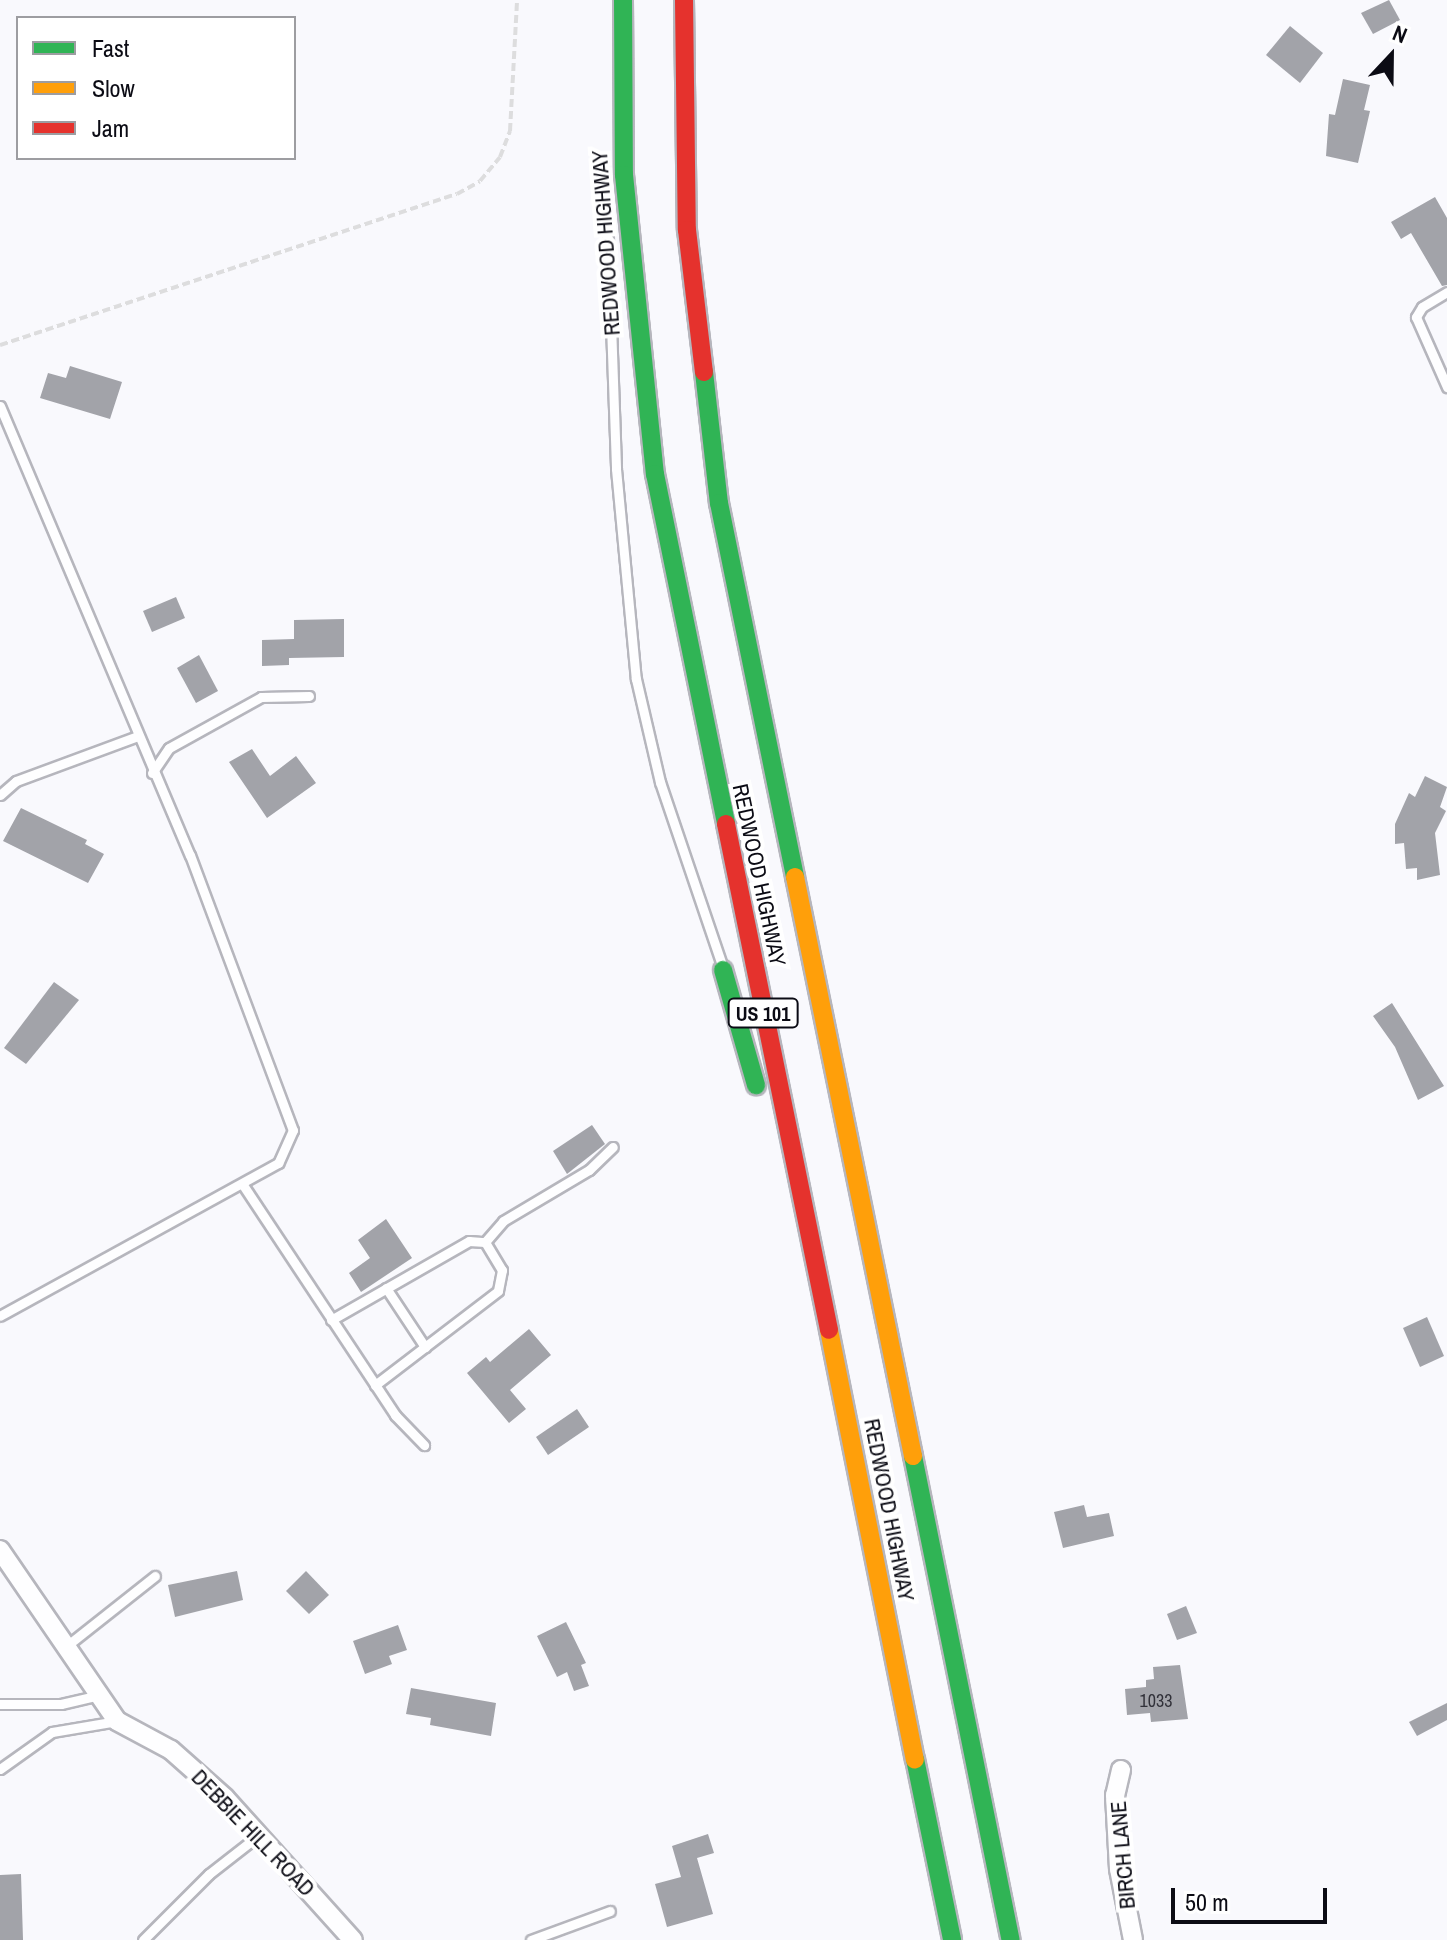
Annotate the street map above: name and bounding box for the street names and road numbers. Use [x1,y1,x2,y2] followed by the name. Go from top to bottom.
[586,150,626,336] street label: REDWOOD HIGHWAY
[727,782,791,968] street label: REDWOOD HIGHWAY
[727,997,799,1029] road number: US 101
[858,1416,920,1604] street label: REDWOOD HIGHWAY
[186,1764,320,1902] street label: DEBBIE HILL ROAD
[1105,1800,1141,1910] street label: BIRCH LANE

